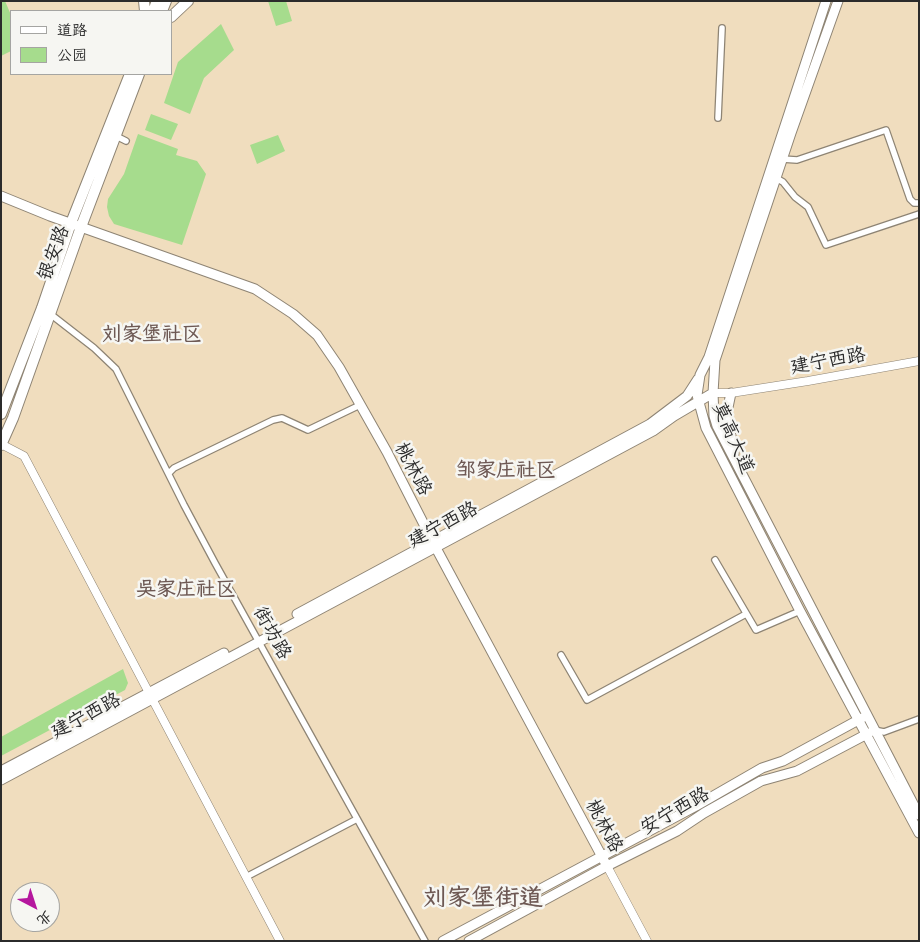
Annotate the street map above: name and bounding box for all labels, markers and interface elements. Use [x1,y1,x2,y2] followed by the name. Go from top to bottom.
[10,10,172,75] legend
[57,21,87,39] text: 道路
[57,46,87,64] text: 公园
[34,222,74,284] street label: 银安路
[102,322,202,346] district label: 刘家堡社区
[789,343,867,379] street label: 建宁西路
[707,399,759,477] street label: 莫高大道
[390,438,436,500] street label: 桃林路
[456,458,556,482] district label: 邹家庄社区
[404,497,482,553] street label: 建宁西路
[136,577,236,601] district label: 吴家庄社区
[248,603,296,663] street label: 街坊路
[47,688,125,744] street label: 建宁西路
[636,782,714,840] street label: 安宁西路
[581,795,627,857] street label: 桃林路
[10,882,60,932] north arrow
[423,884,543,912] district label: 刘家堡街道
[33,907,55,929] text: 北

